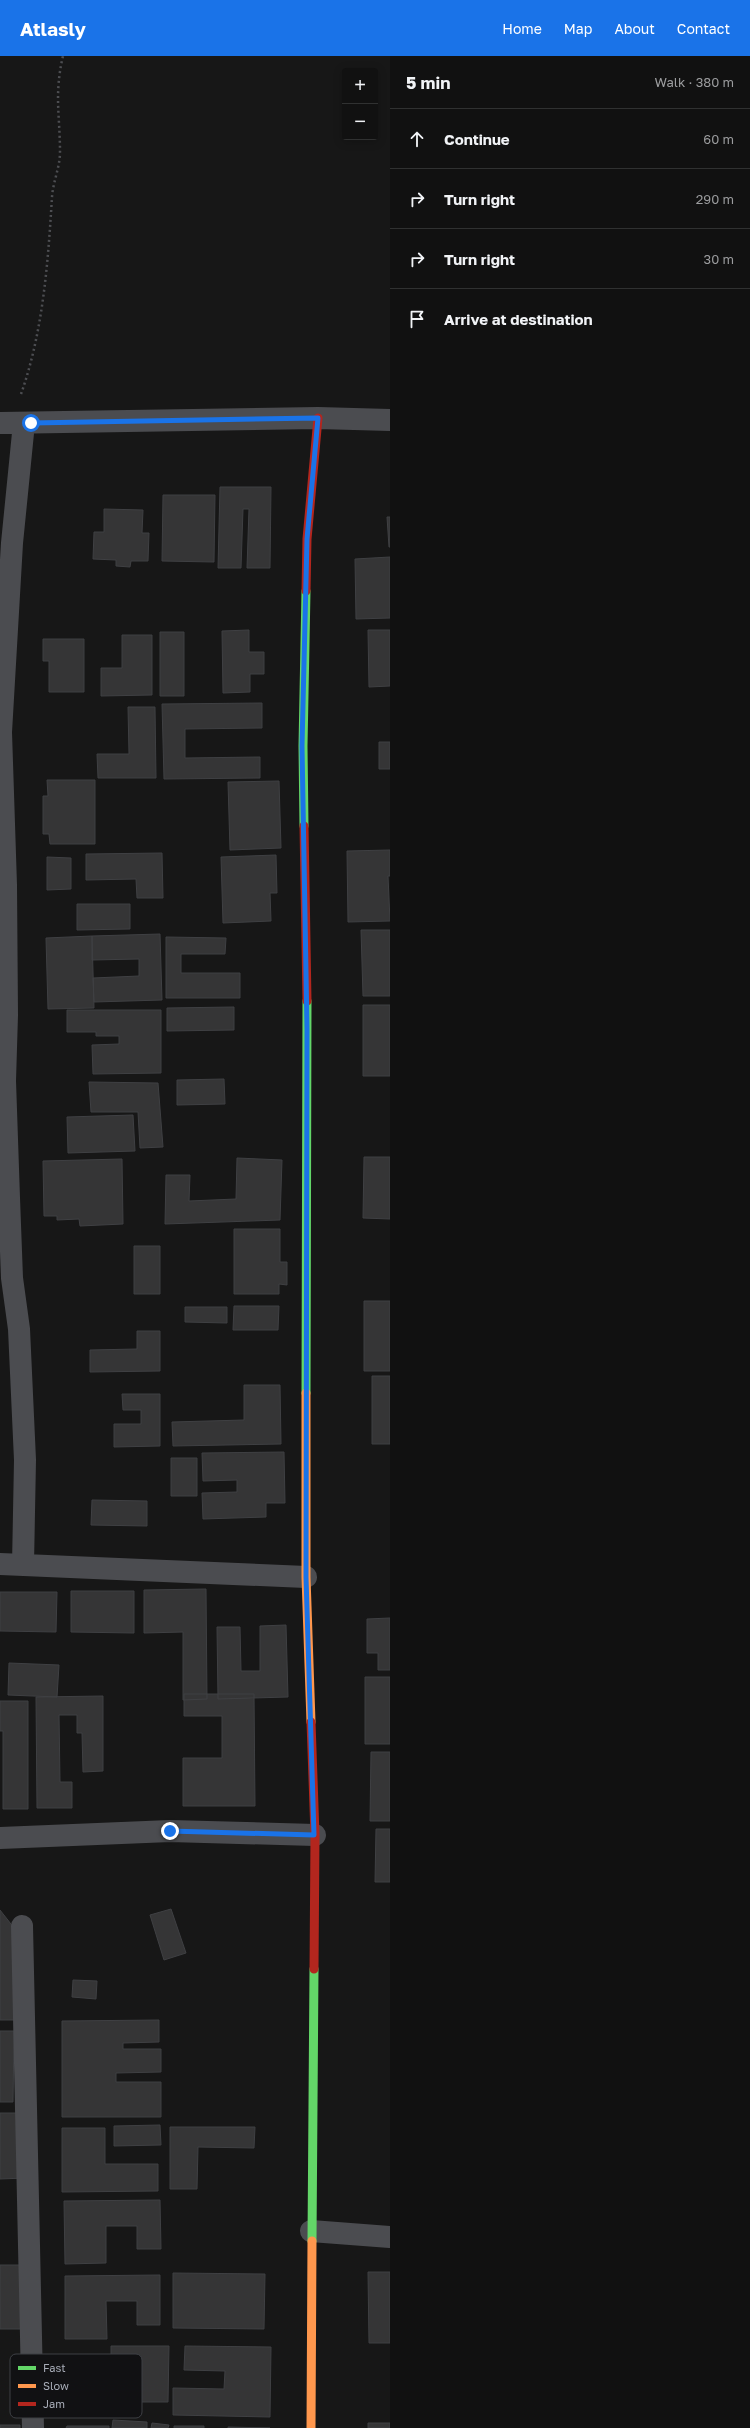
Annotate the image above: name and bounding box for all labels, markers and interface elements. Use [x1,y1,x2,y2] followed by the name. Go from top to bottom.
[20,17,86,40] text: Atlasly
[502,20,542,37] text: Home
[564,20,592,37] text: Map
[614,20,655,37] text: About
[677,20,730,37] text: Contact
[342,68,378,140] map controls
[342,68,378,104] button: +
[406,72,450,93] text: 5 min
[654,74,734,90] text: Walk · 380 m
[342,104,378,140] button: −
[406,128,428,150] icon: ahead
[444,130,510,148] text: Continue
[703,131,734,147] text: 60 m
[406,188,428,210] icon: right
[444,190,515,208] text: Turn right
[696,191,734,207] text: 290 m
[406,248,428,270] icon: right
[444,250,515,268] text: Turn right
[704,251,734,267] text: 30 m
[406,308,428,330] icon: arrive
[444,310,593,328] text: Arrive at destination
[22,414,40,432] route start
[161,1822,179,1840] route end
[10,2354,142,2418] legend
[43,2361,66,2374] text: Fast
[43,2379,69,2392] text: Slow
[43,2397,65,2410] text: Jam

